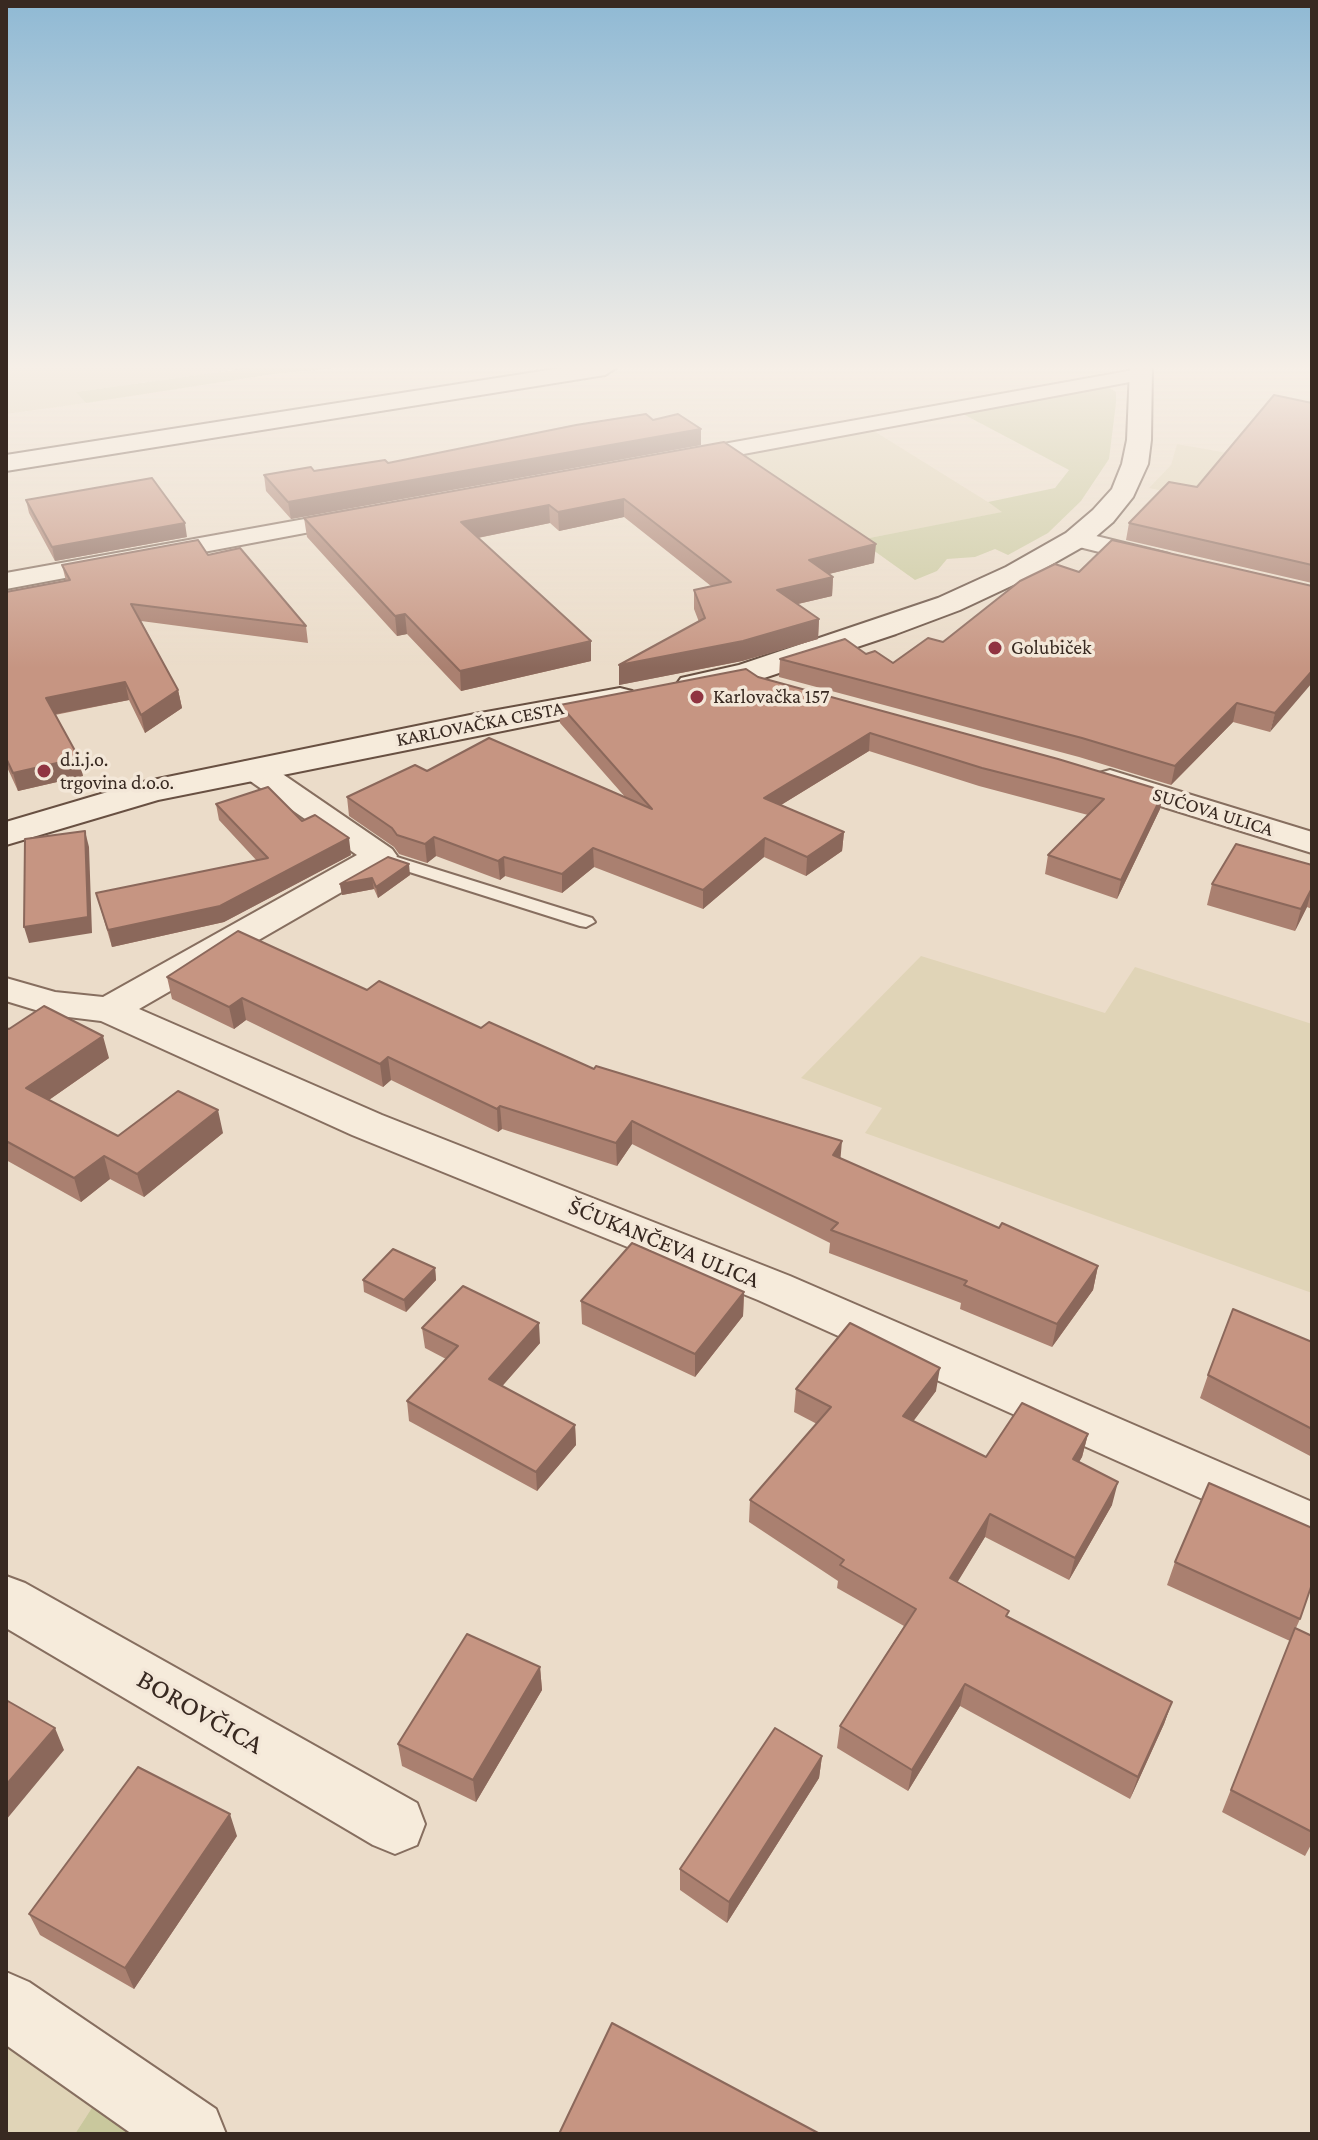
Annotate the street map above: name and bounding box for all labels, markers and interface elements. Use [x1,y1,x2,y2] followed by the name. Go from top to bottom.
[1011,636,1091,660] place label: Golubiček
[986,639,1004,657] marker: Golubiček
[713,685,829,709] place label: Karlovačka 157
[688,688,706,706] marker: Karlovačka 157
[394,696,566,752] street label: KARLOVAČKA CESTA
[60,748,174,795] place label: d.i.j.o. trgovina d.o.o.
[35,762,53,780] marker: d.i.j.o. trgovina d.o.o.
[1150,782,1276,842] street label: SUĆOVA ULICA
[564,1191,764,1295] street label: ŠĆUKANČEVA ULICA
[131,1662,269,1762] street label: BOROVČICA

